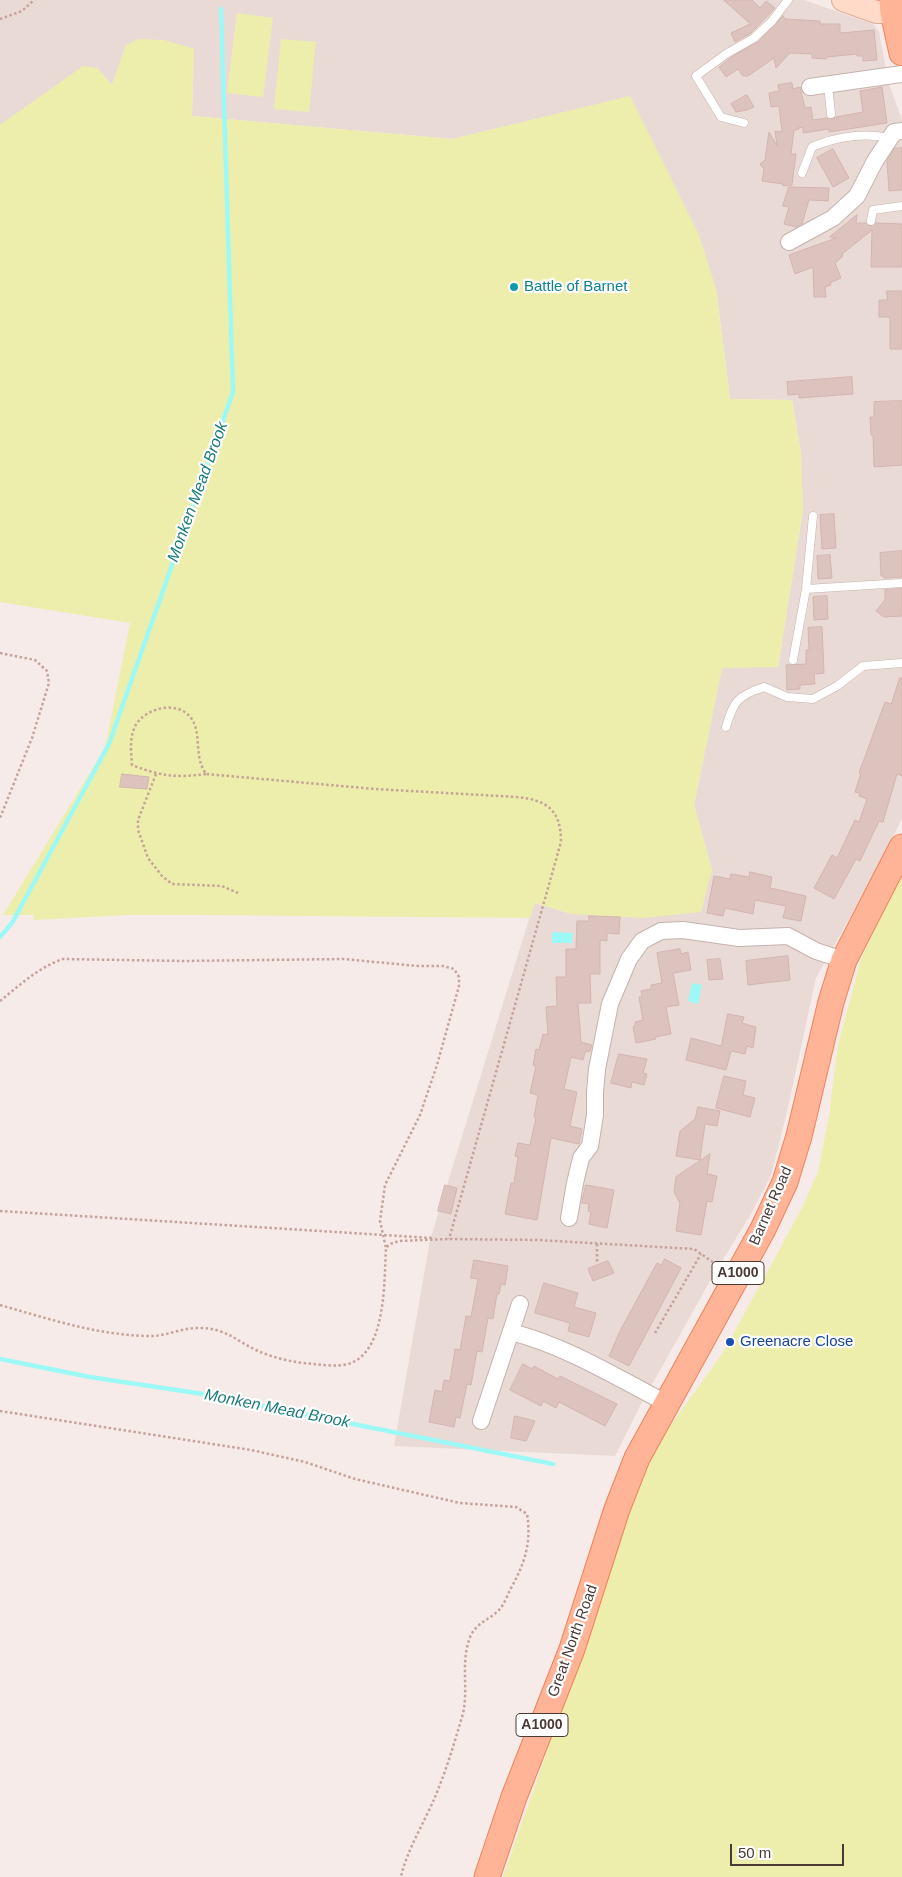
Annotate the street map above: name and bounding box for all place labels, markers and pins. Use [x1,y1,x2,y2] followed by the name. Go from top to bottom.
[524,278,627,296] place label: Battle of Barnet
[508,281,520,293] marker: Battle of Barnet
[740,1333,853,1351] place label: Greenacre Close
[724,1336,736,1348] marker: Greenacre Close

